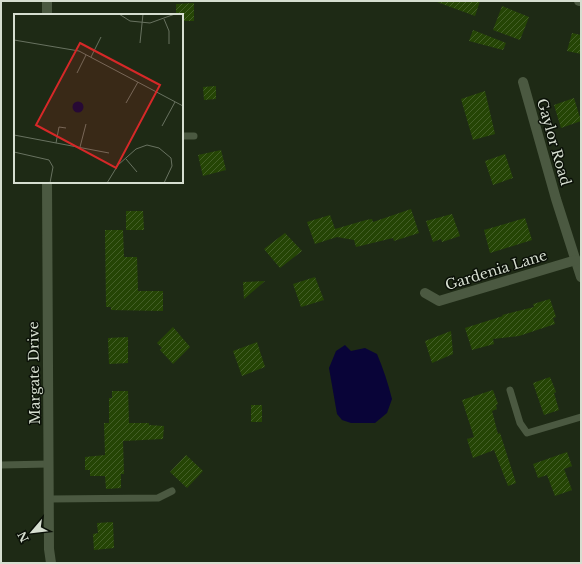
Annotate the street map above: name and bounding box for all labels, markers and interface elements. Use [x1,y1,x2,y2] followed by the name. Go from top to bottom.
[14,14,183,183] inset map
[533,96,575,188] street label: Gaylor Road
[443,246,549,294] street label: Gardenia Lane
[24,321,44,425] street label: Margate Drive
[12,512,52,552] north arrow
[14,528,32,545] text: N

